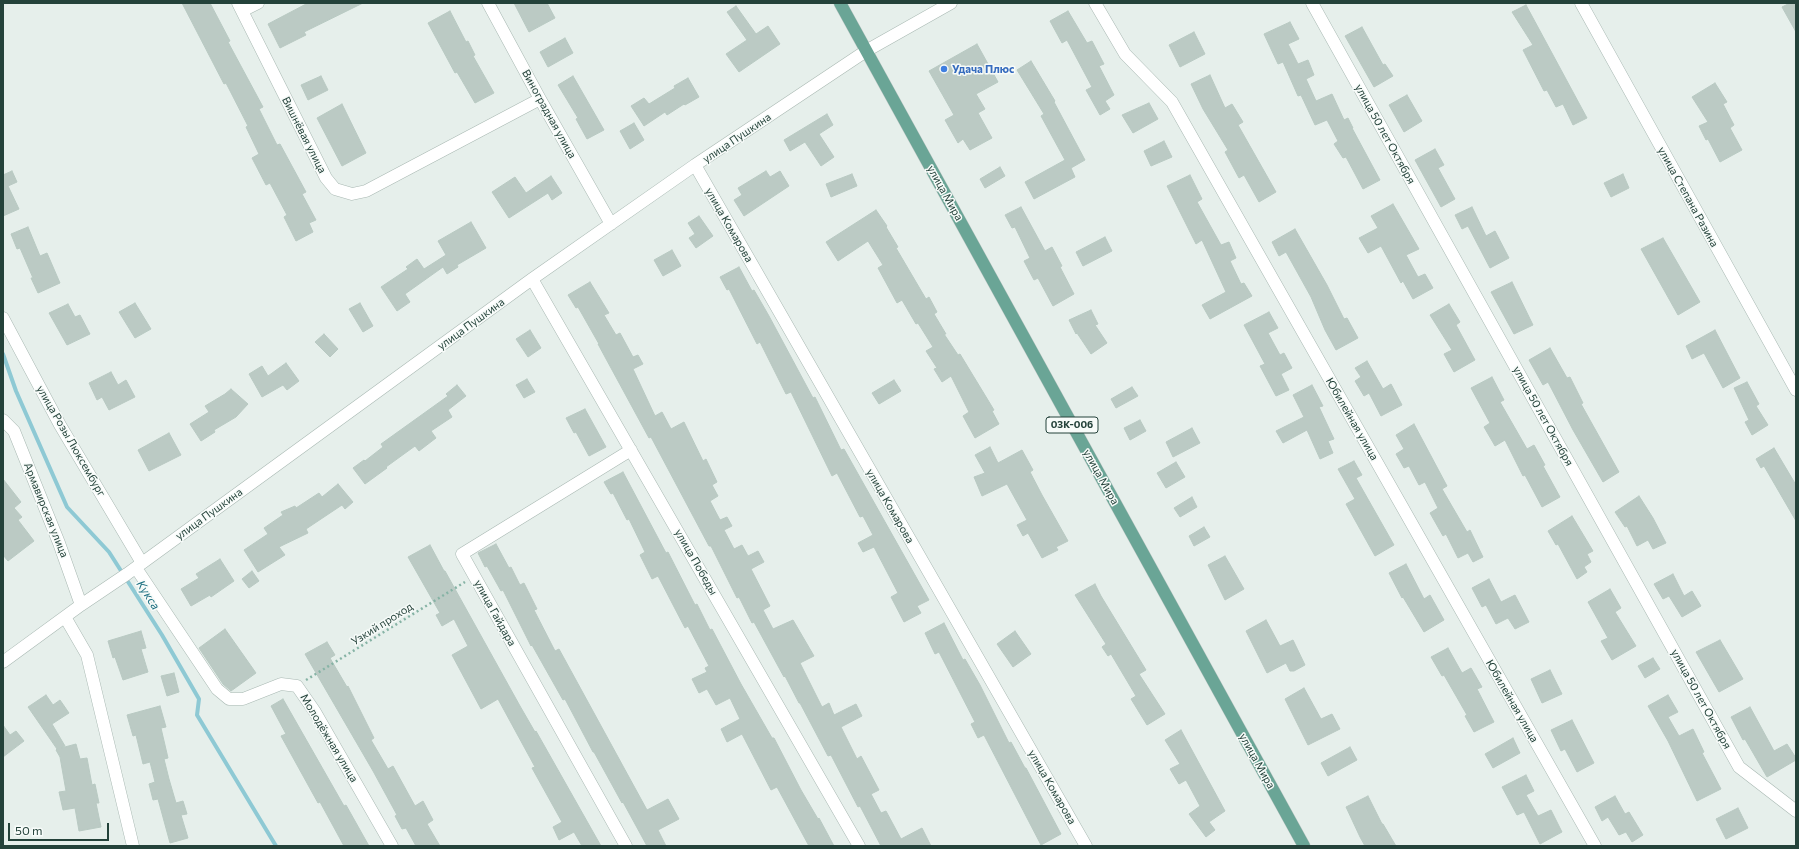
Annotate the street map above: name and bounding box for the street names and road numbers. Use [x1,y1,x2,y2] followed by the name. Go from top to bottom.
[519,67,579,161] street label: Виноградная улица
[1352,82,1418,186] street label: улица 50 лет Октября
[279,95,329,175] street label: Вишнёвая улица
[700,110,774,166] street label: улица Пушкина
[1655,145,1721,249] street label: улица Степана Разина
[924,163,966,223] street label: улица Мира
[702,185,756,265] street label: улица Комарова
[435,295,507,353] street label: улица Пушкина
[1510,364,1576,468] street label: улица 50 лет Октября
[1323,375,1381,463] street label: Юбилейная улица
[34,383,108,499] street label: улица Розы Люксембург
[1046,417,1098,433] road number: 03К-006
[1080,447,1122,507] street label: улица Мира
[21,461,71,559] street label: Армавирская улица
[863,466,917,546] street label: улица Комарова
[173,485,245,543] street label: улица Пушкина
[672,527,720,597] street label: улица Победы
[471,578,519,648] street label: улица Гайдара
[349,600,415,648] street label: Узкий проход
[1668,647,1734,751] street label: улица 50 лет Октября
[1483,657,1541,745] street label: Юбилейная улица
[297,691,361,785] street label: Молодёжная улица
[1236,731,1278,791] street label: улица Мира
[1025,747,1079,827] street label: улица Комарова

